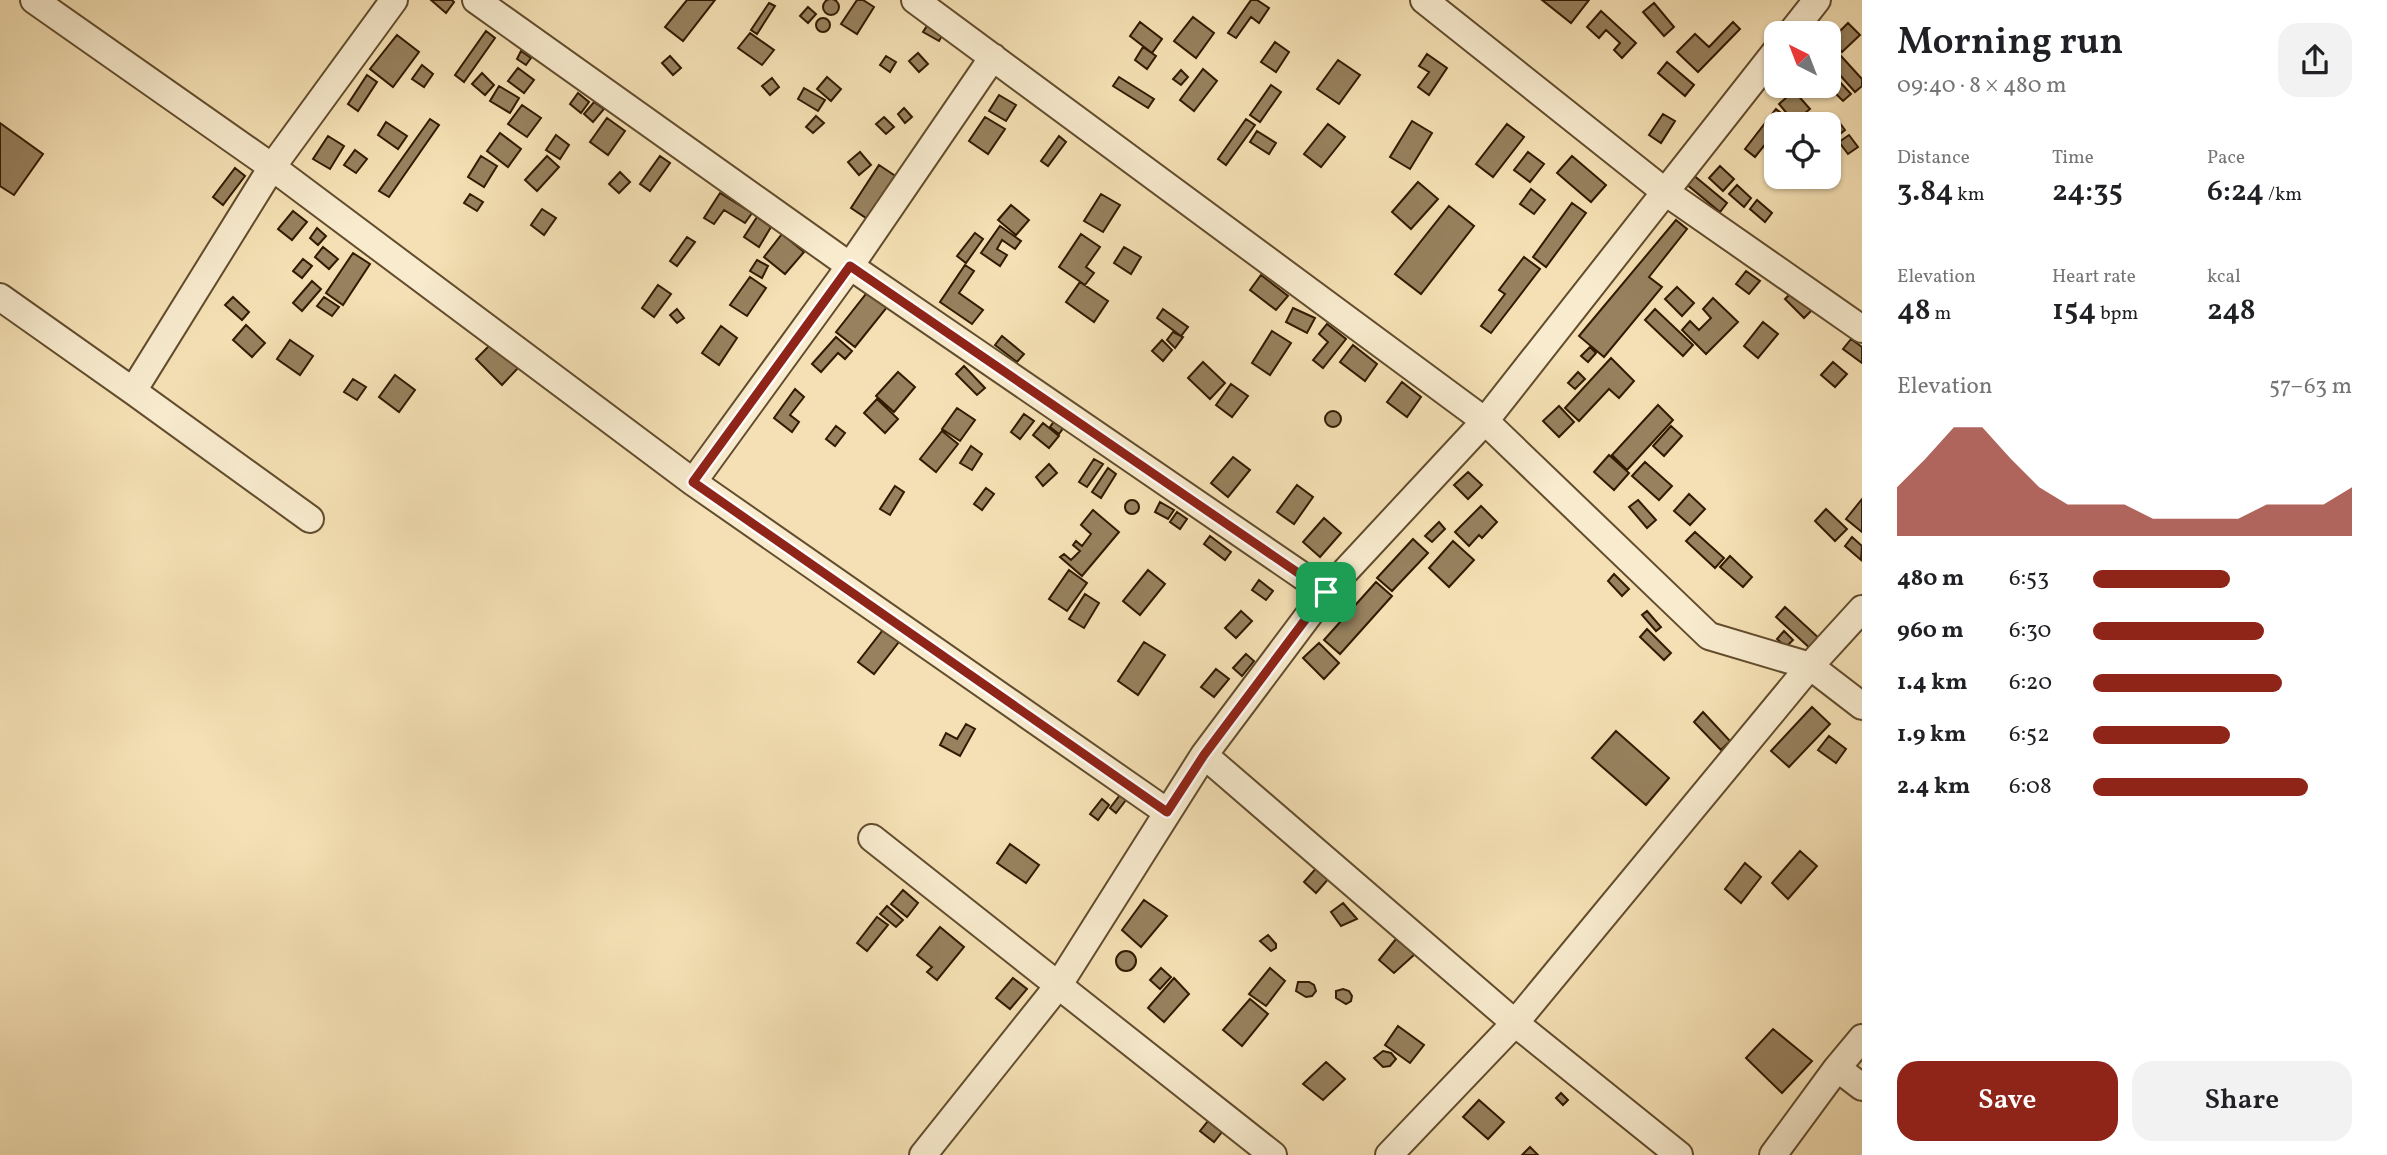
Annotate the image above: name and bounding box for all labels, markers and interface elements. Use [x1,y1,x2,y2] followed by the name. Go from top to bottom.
[1897,17,2123,70] text: Morning run
[1764,21,1841,98] north arrow
[1764,21,1841,189] map controls
[2278,23,2352,97] button: share
[1897,70,2067,102] text: 09:40 · 8 × 480 m
[1764,112,1841,189] button: locate
[1897,145,1970,171] text: Distance
[2052,145,2094,171] text: Time
[2207,145,2245,171] text: Pace
[1897,171,1954,213] text: 3.84
[2052,171,2123,213] text: 24:35
[2207,171,2264,213] text: 6:24
[1954,182,1984,208] text: km
[2264,182,2302,208] text: /km
[1897,264,1976,290] text: Elevation
[2052,264,2136,290] text: Heart rate
[2207,264,2241,290] text: kcal
[1897,290,1931,332] text: 48
[2052,290,2096,332] text: 154
[2207,290,2256,332] text: 248
[1931,301,1951,327] text: m
[2096,301,2138,327] text: bpm
[1897,371,1993,403] text: Elevation
[2269,371,2352,403] text: 57–63 m
[1296,562,1356,622] pin
[1897,563,1964,595] text: 480 m
[2009,563,2049,595] text: 6:53
[1307,573,1345,611] icon: arrive
[1897,615,1964,647] text: 960 m
[2009,615,2051,647] text: 6:30
[1897,667,1968,699] text: 1.4 km
[2009,667,2052,699] text: 6:20
[1897,719,1966,751] text: 1.9 km
[2009,719,2049,751] text: 6:52
[1897,771,1970,803] text: 2.4 km
[2009,771,2052,803] text: 6:08
[1897,1061,2118,1141] button: Save
[2132,1061,2352,1141] button: Share

